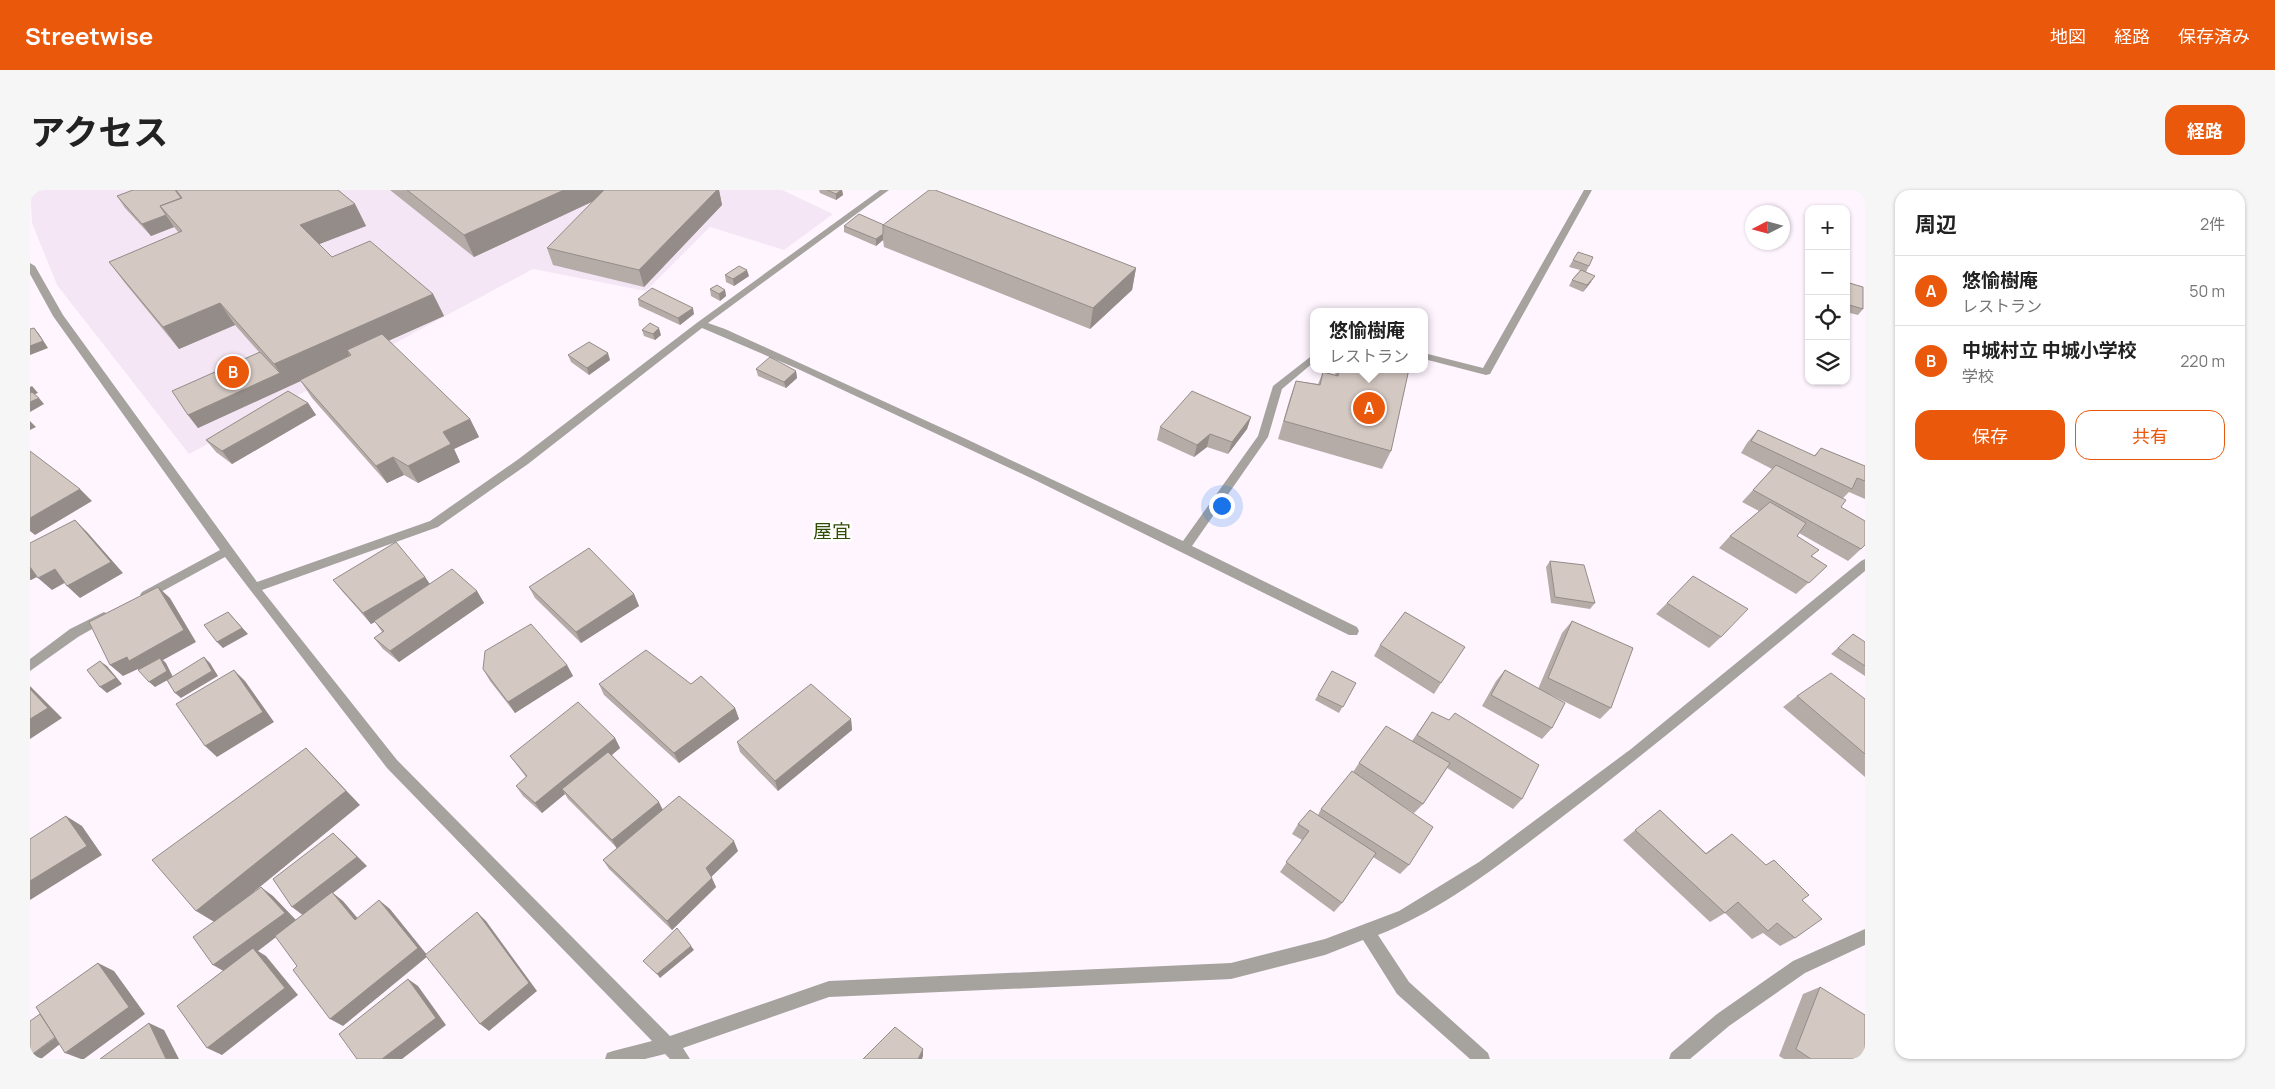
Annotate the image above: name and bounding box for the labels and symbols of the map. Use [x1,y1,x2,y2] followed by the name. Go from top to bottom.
[1745,205,1790,250] north arrow
[217,353,249,391] pin: B
[1353,389,1385,427] pin: A
[1209,493,1235,519] your location
[813,518,851,544] district label: 屋宜

